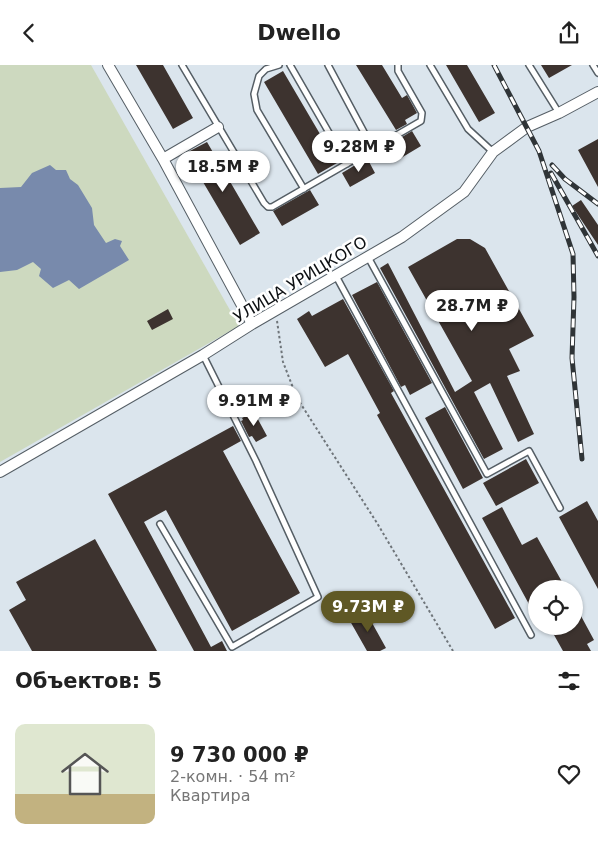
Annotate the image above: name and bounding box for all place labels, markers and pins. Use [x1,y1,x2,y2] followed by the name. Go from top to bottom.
[313,131,405,173] pin: 9.28M ₽
[177,151,269,193] pin: 18.5M ₽
[426,289,518,332] pin: 28.7M ₽
[208,385,300,427] pin: 9.91M ₽
[322,591,414,633] pin: 9.73M ₽

